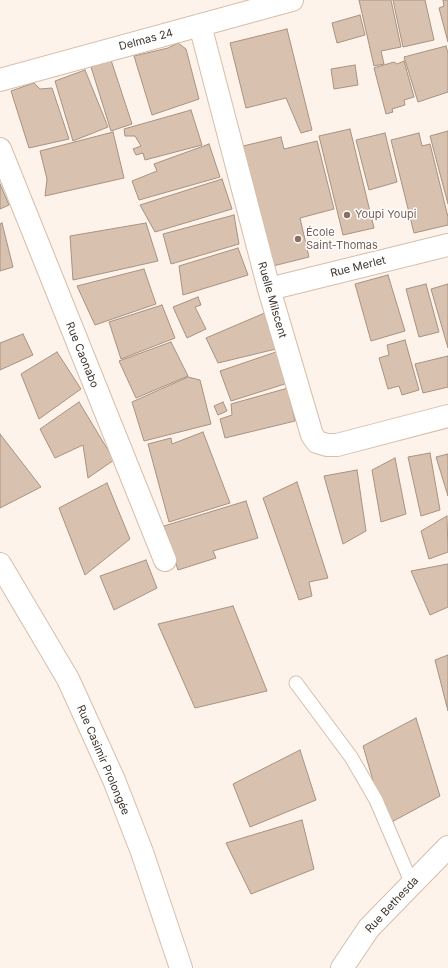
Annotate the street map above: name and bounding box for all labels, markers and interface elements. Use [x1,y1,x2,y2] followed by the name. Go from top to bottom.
[118,26,174,54] street label: Delmas 24
[355,208,416,222] place label: Youpi Youpi
[342,210,352,220] marker: Youpi Youpi
[306,226,378,252] place label: École Saint-Thomas
[293,234,303,244] marker: École Saint-Thomas
[329,254,387,280] street label: Rue Merlet
[255,260,289,340] street label: Ruelle Milscent
[63,320,101,390] street label: Rue Caonabo
[74,703,132,817] street label: Rue Casimir Prolongée
[363,874,421,936] street label: Rue Bethesda

